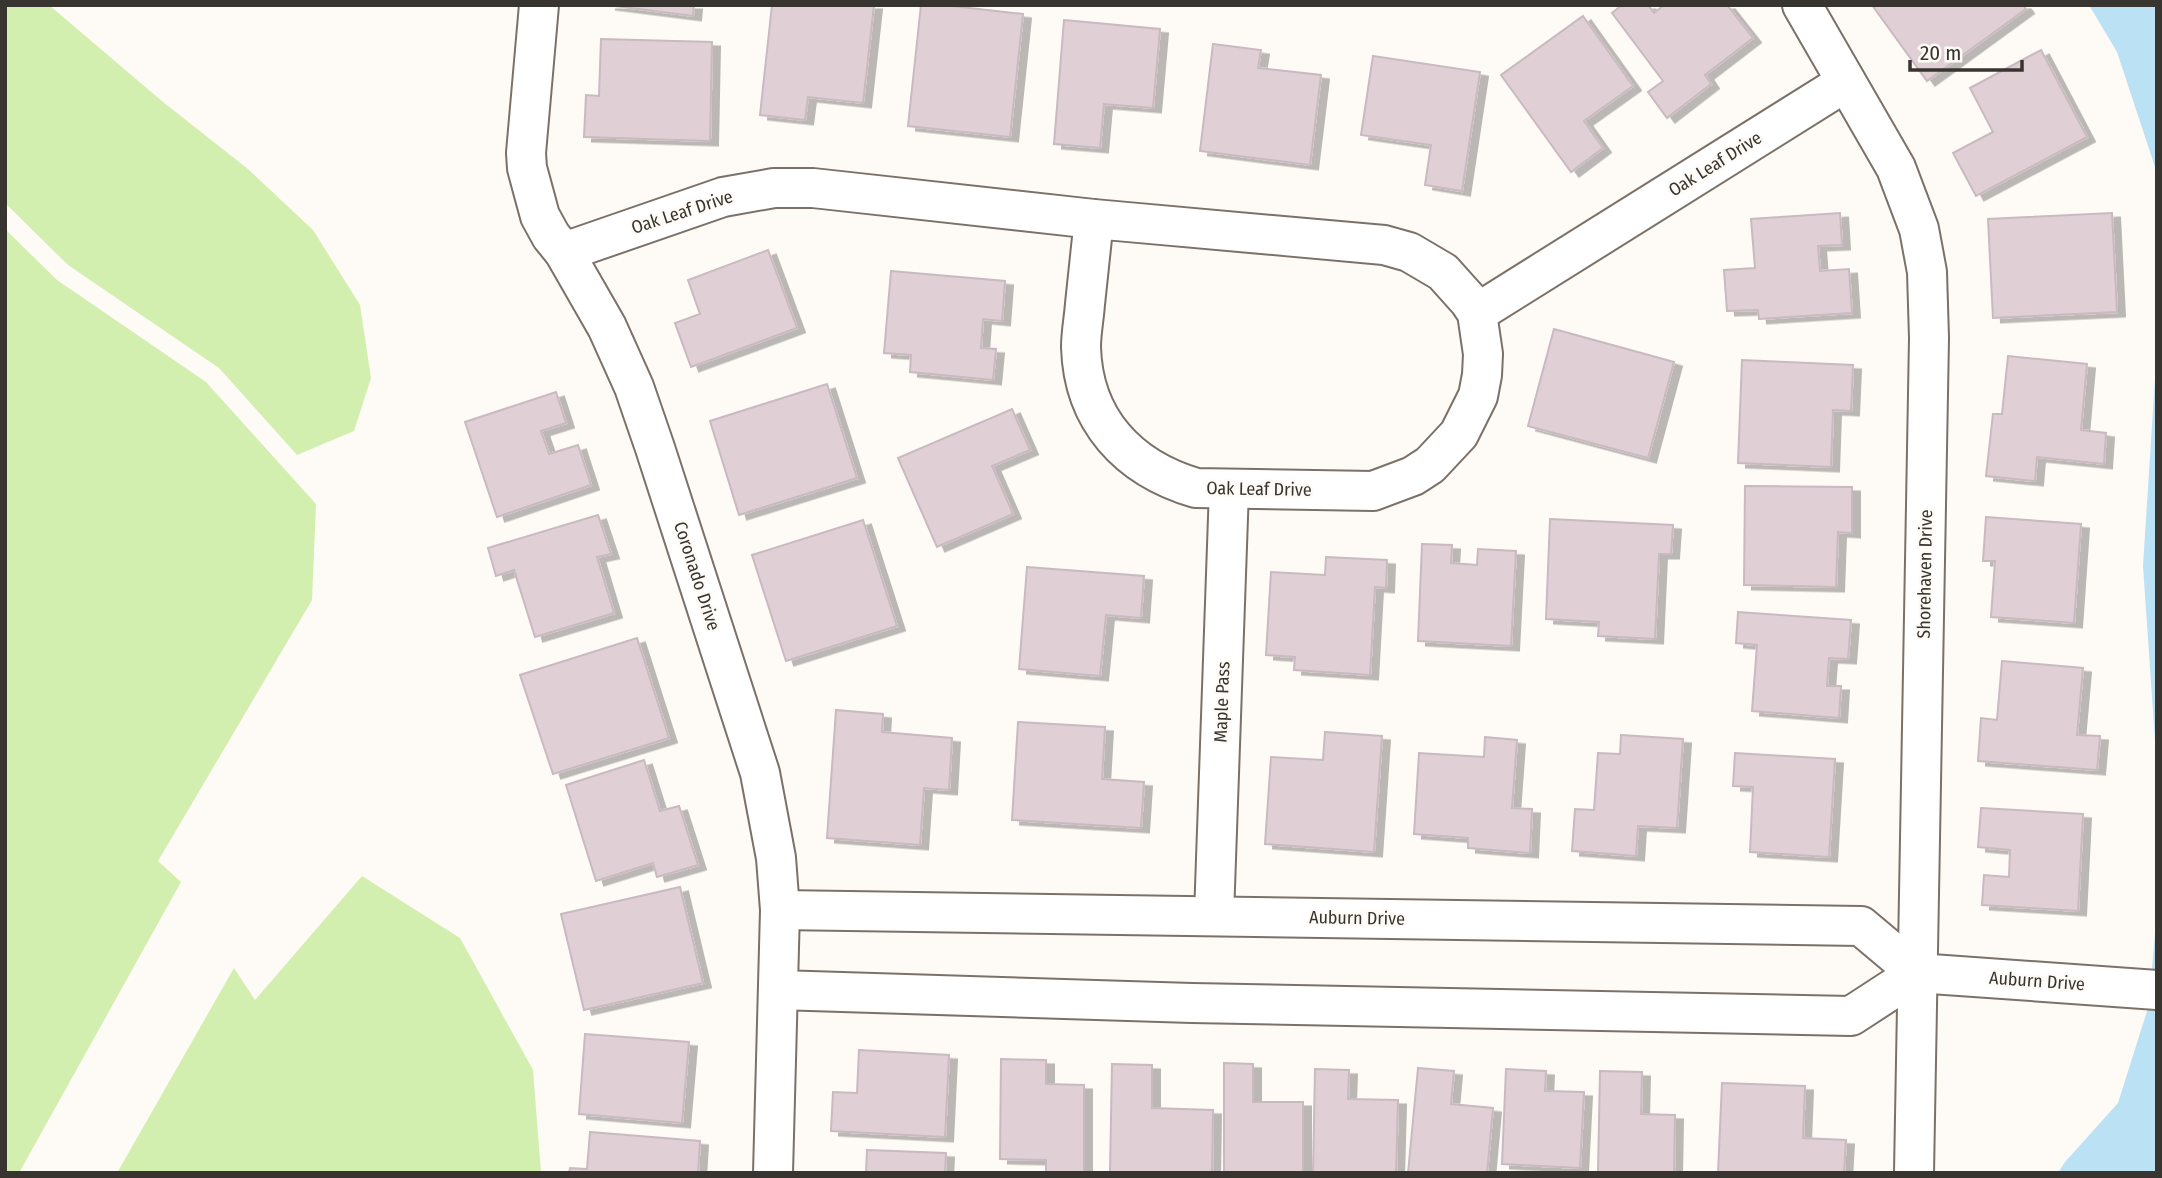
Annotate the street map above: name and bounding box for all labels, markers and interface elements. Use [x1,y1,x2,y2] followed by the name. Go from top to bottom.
[1910,28,2022,72] scale bar
[1920,40,1961,66] text: 20 m
[1664,127,1766,201] street label: Oak Leaf Drive
[628,185,736,239] street label: Oak Leaf Drive
[1206,477,1312,501] street label: Oak Leaf Drive
[1913,509,1937,639] street label: Shorehaven Drive
[669,519,725,633] street label: Coronado Drive
[1210,661,1234,743] street label: Maple Pass
[1309,906,1405,930] street label: Auburn Drive
[1988,967,2086,995] street label: Auburn Drive

